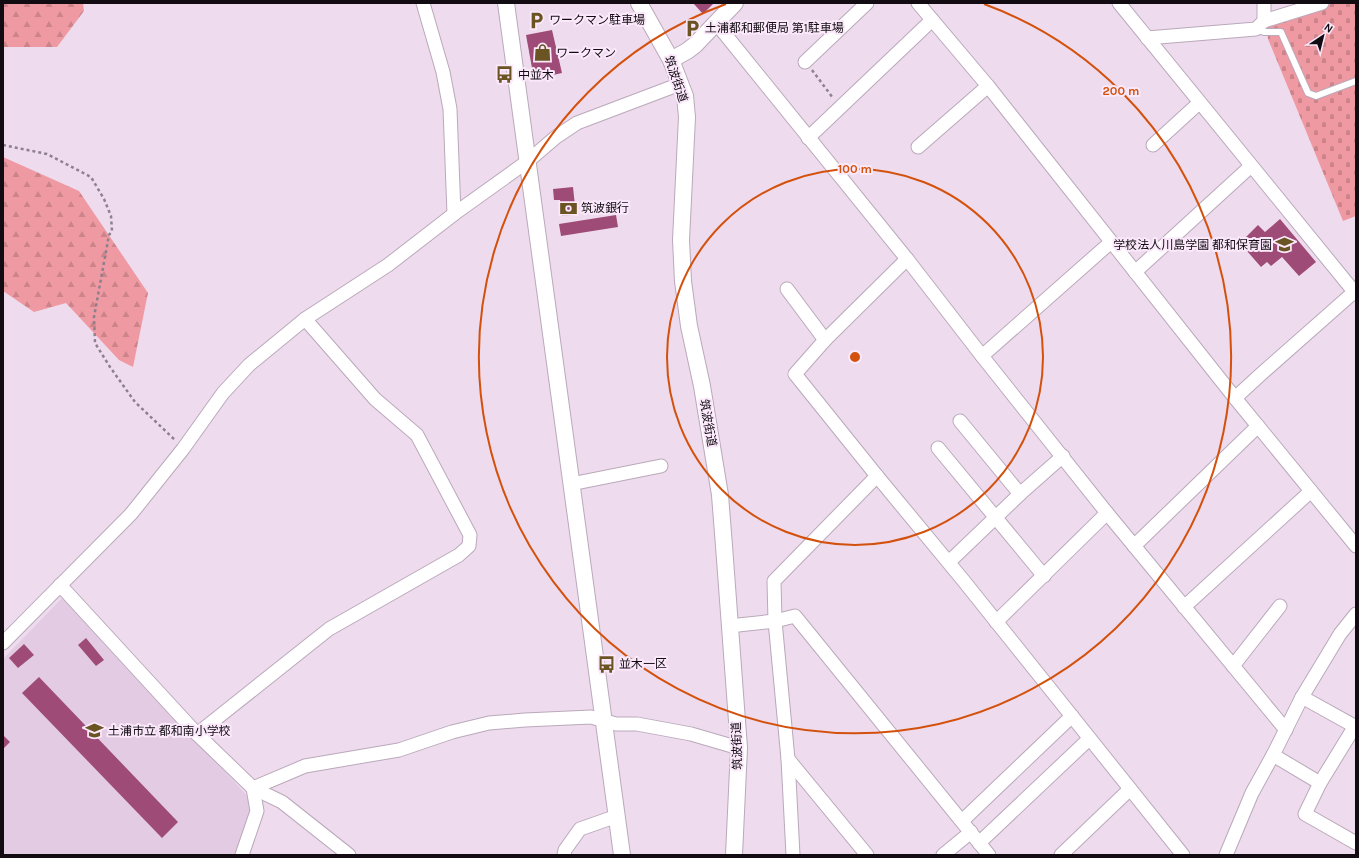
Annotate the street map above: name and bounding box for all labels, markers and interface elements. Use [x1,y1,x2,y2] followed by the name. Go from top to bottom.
[526,10,546,30] parking icon: ワークマン駐車場
[549,13,645,27] place label: ワークマン駐車場
[1303,16,1343,56] north arrow
[682,18,702,38] parking icon: 土浦都和郵便局 第1駐車場
[705,21,844,35] place label: 土浦都和郵便局 第1駐車場
[1321,21,1335,36] text: N
[533,43,553,63] shop icon: ワークマン
[556,46,616,60] place label: ワークマン
[662,54,690,104] street label: 筑波街道
[495,65,515,85] bus stop icon: 中並木
[518,68,554,82] place label: 中並木
[1103,84,1139,98] text: 200 m
[838,162,872,176] text: 100 m
[558,198,578,218] bank icon: 筑波銀行
[581,201,629,215] place label: 筑波銀行
[1275,235,1295,255] school or university icon: 学校法人川島学園 都和保育園
[1113,238,1272,252] place label: 学校法人川島学園 都和保育園
[848,350,862,364] centre of rings
[697,398,719,448] street label: 筑波街道
[596,654,616,674] bus stop icon: 並木一区
[619,657,667,671] place label: 並木一区
[85,721,105,741] school or university icon: 土浦市立 都和南小学校
[729,722,745,770] street label: 筑波街道
[108,724,231,738] place label: 土浦市立 都和南小学校

